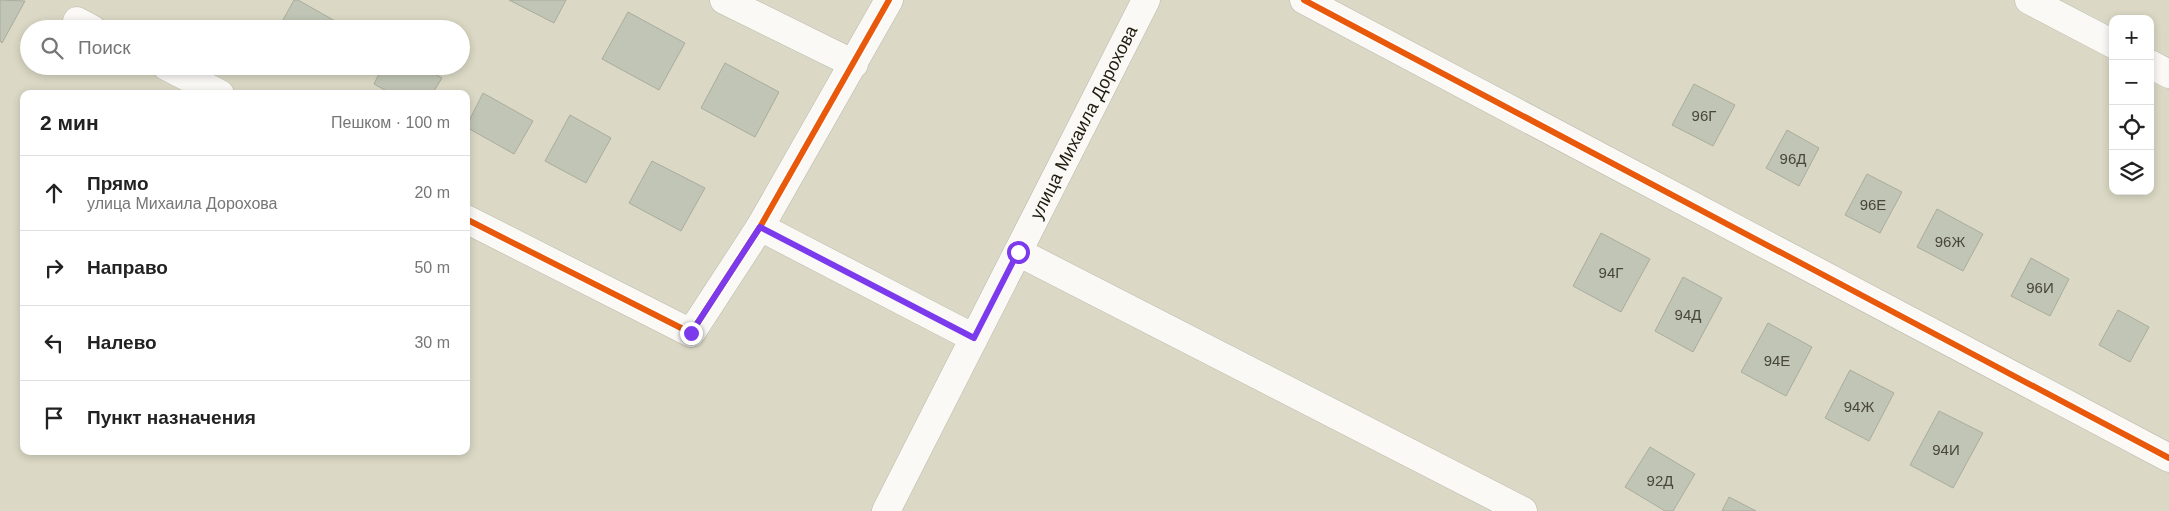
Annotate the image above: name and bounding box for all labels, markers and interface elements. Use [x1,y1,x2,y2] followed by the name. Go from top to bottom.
[2109,15,2154,195] map controls
[2109,15,2154,60] button: +
[20,20,470,75] search box
[1026,21,1142,223] street label: улица Михаила Дорохова
[38,34,66,62] icon: search
[78,37,131,58] text: Поиск
[2109,60,2154,105] button: −
[2109,105,2154,150] button: locate
[1692,107,1716,124] house number: 96Г
[40,111,99,134] text: 2 мин
[331,114,450,131] text: Пешком · 100 m
[1780,150,1806,167] house number: 96Д
[2109,150,2154,195] button: layers
[87,173,149,194] text: Прямо
[40,179,68,207] icon: ahead
[414,184,450,201] text: 20 m
[87,195,278,212] text: улица Михаила Дорохова
[1860,196,1886,213] house number: 96Е
[1935,233,1965,250] house number: 96Ж
[1007,241,1030,264] route start
[40,254,68,282] icon: right
[87,257,168,278] text: Направо
[414,259,450,276] text: 50 m
[1599,264,1623,281] house number: 94Г
[2026,279,2054,296] house number: 96И
[1675,306,1701,323] house number: 94Д
[680,322,703,345] route end
[40,329,68,357] icon: left
[87,332,157,353] text: Налево
[414,334,450,351] text: 30 m
[1764,352,1790,369] house number: 94Е
[1844,398,1874,415] house number: 94Ж
[40,404,68,432] icon: arrive
[87,407,256,428] text: Пункт назначения
[1932,441,1960,458] house number: 94И
[1647,472,1673,489] house number: 92Д

